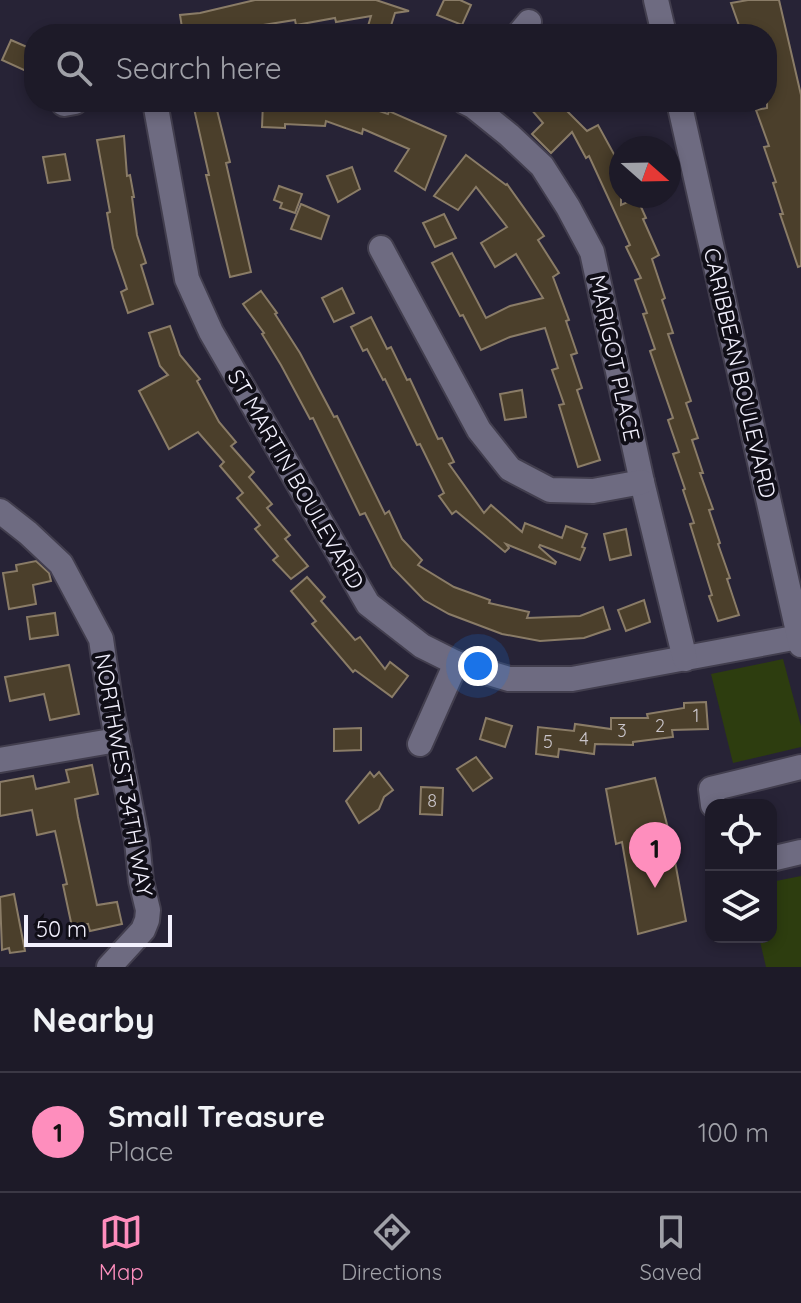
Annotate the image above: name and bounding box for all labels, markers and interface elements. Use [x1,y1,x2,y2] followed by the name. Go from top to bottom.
[24,24,777,112] search box
[52,46,96,90] icon: search
[116,49,282,87] text: Search here
[609,136,681,208] north arrow
[698,245,782,501] street label: CARIBBEAN BOULEVARD
[584,272,646,444] street label: MARIGOT PLACE
[222,364,370,594] street label: ST MARTIN BOULEVARD
[458,646,498,686] your location
[89,651,159,899] street label: NORTHWEST 34TH WAY
[693,704,699,727] house number: 1
[655,714,665,737] house number: 2
[617,719,627,742] house number: 3
[579,727,589,750] house number: 4
[543,730,553,753] house number: 5
[427,789,437,812] house number: 8
[705,799,777,943] map controls
[705,799,777,871] button: locate
[629,822,681,888] pin: 1
[705,871,777,943] button: layers
[24,911,172,947] scale bar
[36,915,87,943] text: 50 m
[32,998,155,1041] text: Nearby
[108,1097,325,1135] text: Small Treasure
[53,1116,63,1149] text: 1
[698,1116,769,1149] text: 100 m
[108,1135,173,1168] text: Place
[99,1210,144,1286] tab: Map
[341,1210,442,1286] tab: Directions
[639,1210,702,1286] tab: Saved

